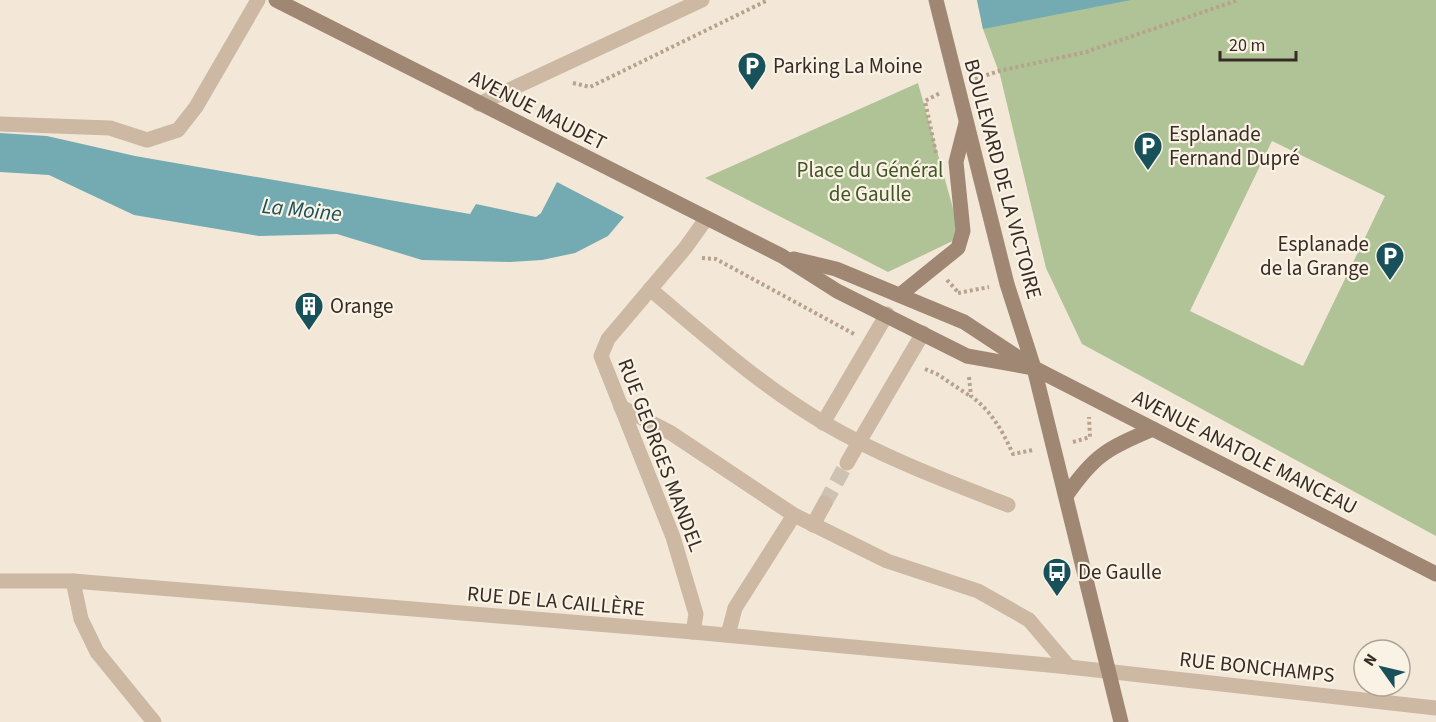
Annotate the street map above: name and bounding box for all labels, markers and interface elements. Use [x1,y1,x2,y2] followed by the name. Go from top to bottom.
[1220,24,1296,62] scale bar
[1229,33,1265,58] text: 20 m
[736,50,768,92] parking icon: Parking La Moine
[773,51,922,81] place label: Parking La Moine
[957,56,1049,302] street label: BOULEVARD DE LA VICTOIRE
[464,62,612,158] street label: AVENUE MAUDET
[1169,119,1300,173] place label: Esplanade Fernand Dupré
[1132,130,1164,172] parking icon: Esplanade Fernand Dupré
[797,155,943,209] park label: Place du Général de Gaulle
[260,190,343,230] water label: La Moine
[1260,229,1369,283] place label: Esplanade de la Grange
[1374,240,1406,282] parking icon: Esplanade de la Grange
[293,290,325,332] building icon: Orange
[330,291,394,321] place label: Orange
[610,354,712,556] street label: RUE GEORGES MANDEL
[1127,382,1363,522] street label: AVENUE ANATOLE MANCEAU
[1041,556,1073,598] bus stop icon: De Gaulle
[1078,557,1162,587] place label: De Gaulle
[466,578,646,624] street label: RUE DE LA CAILLÈRE
[1352,638,1412,698] north arrow
[1178,644,1336,690] street label: RUE BONCHAMPS
[1358,650,1382,671] text: N

